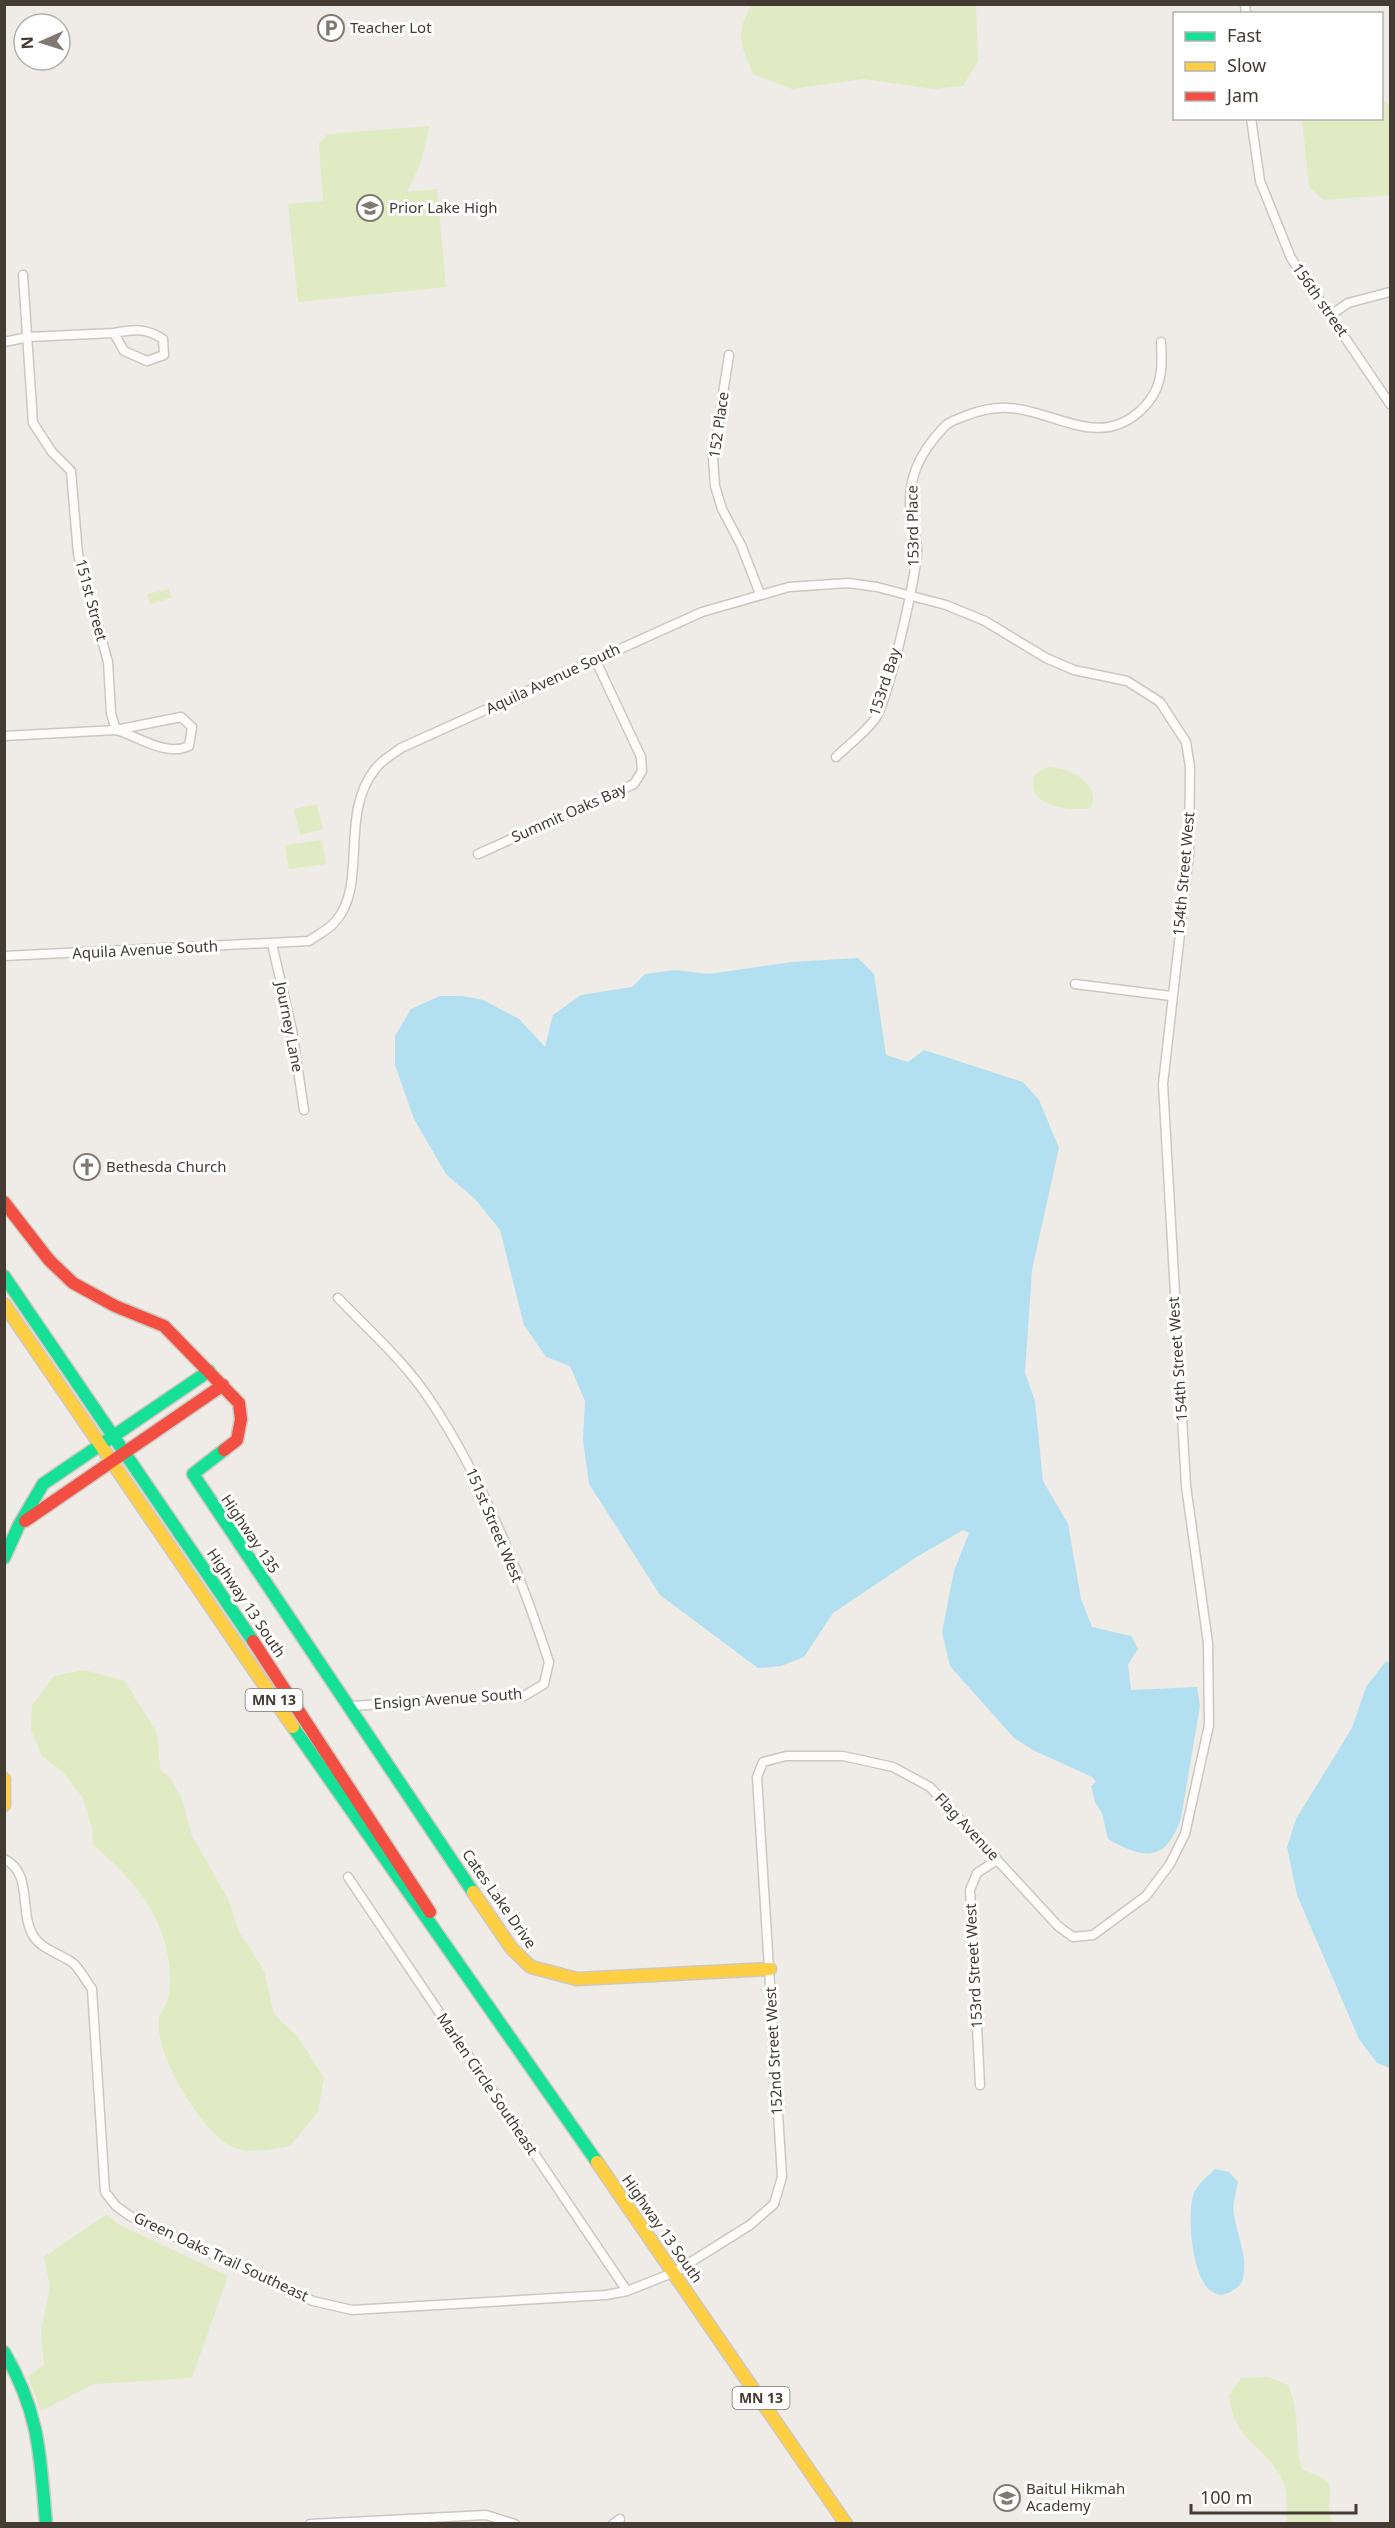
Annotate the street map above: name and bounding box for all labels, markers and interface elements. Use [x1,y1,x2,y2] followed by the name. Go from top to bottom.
[12,12,72,72] north arrow
[1173,12,1383,120] legend
[316,13,346,43] parking icon: Teacher Lot
[350,17,432,37] place label: Teacher Lot
[1227,23,1262,47] text: Fast
[16,36,38,50] text: N
[1227,53,1266,77] text: Slow
[1225,83,1259,107] text: Jam
[355,193,385,223] school or university icon: Prior Lake High
[389,197,497,217] place label: Prior Lake High
[1288,259,1354,341] street label: 156th street
[703,390,733,459] street label: 152 Place
[901,485,923,567] street label: 153rd Place
[71,557,113,644] street label: 151st Street
[482,638,623,718] street label: Aquila Avenue South
[864,645,905,718] street label: 153rd Bay
[508,778,630,846] street label: Summit Oaks Bay
[1168,810,1198,937] street label: 154th Street West
[72,935,218,963] street label: Aquila Avenue South
[271,978,309,1074] street label: Journey Lane
[72,1152,102,1182] church icon: Bethesda Church
[106,1156,226,1176] place label: Bethesda Church
[1163,1296,1191,1422] street label: 154th Street West
[462,1464,528,1586] street label: 151st Street West
[217,1490,285,1577] street label: Highway 135
[203,1544,291,1661] street label: Highway 13 South
[373,1683,523,1713] street label: Ensign Avenue South
[246,1689,302,1711] road number: MN 13
[931,1788,1004,1865] street label: Flag Avenue
[458,1845,541,1952] street label: Cates Lake Drive
[960,1902,986,2029] street label: 153rd Street West
[760,1986,786,2116] street label: 152nd Street West
[433,2009,543,2159] street label: Marlen Circle Southeast
[618,2170,708,2286] street label: Highway 13 South
[131,2207,312,2306] street label: Green Oaks Trail Southeast
[732,2387,789,2409] road number: MN 13
[1191,2477,1356,2515] scale bar
[1026,2478,1125,2515] place label: Baitul Hikmah Academy
[992,2483,1022,2513] school or university icon: Baitul Hikmah Academy
[1200,2485,1252,2509] text: 100 m

